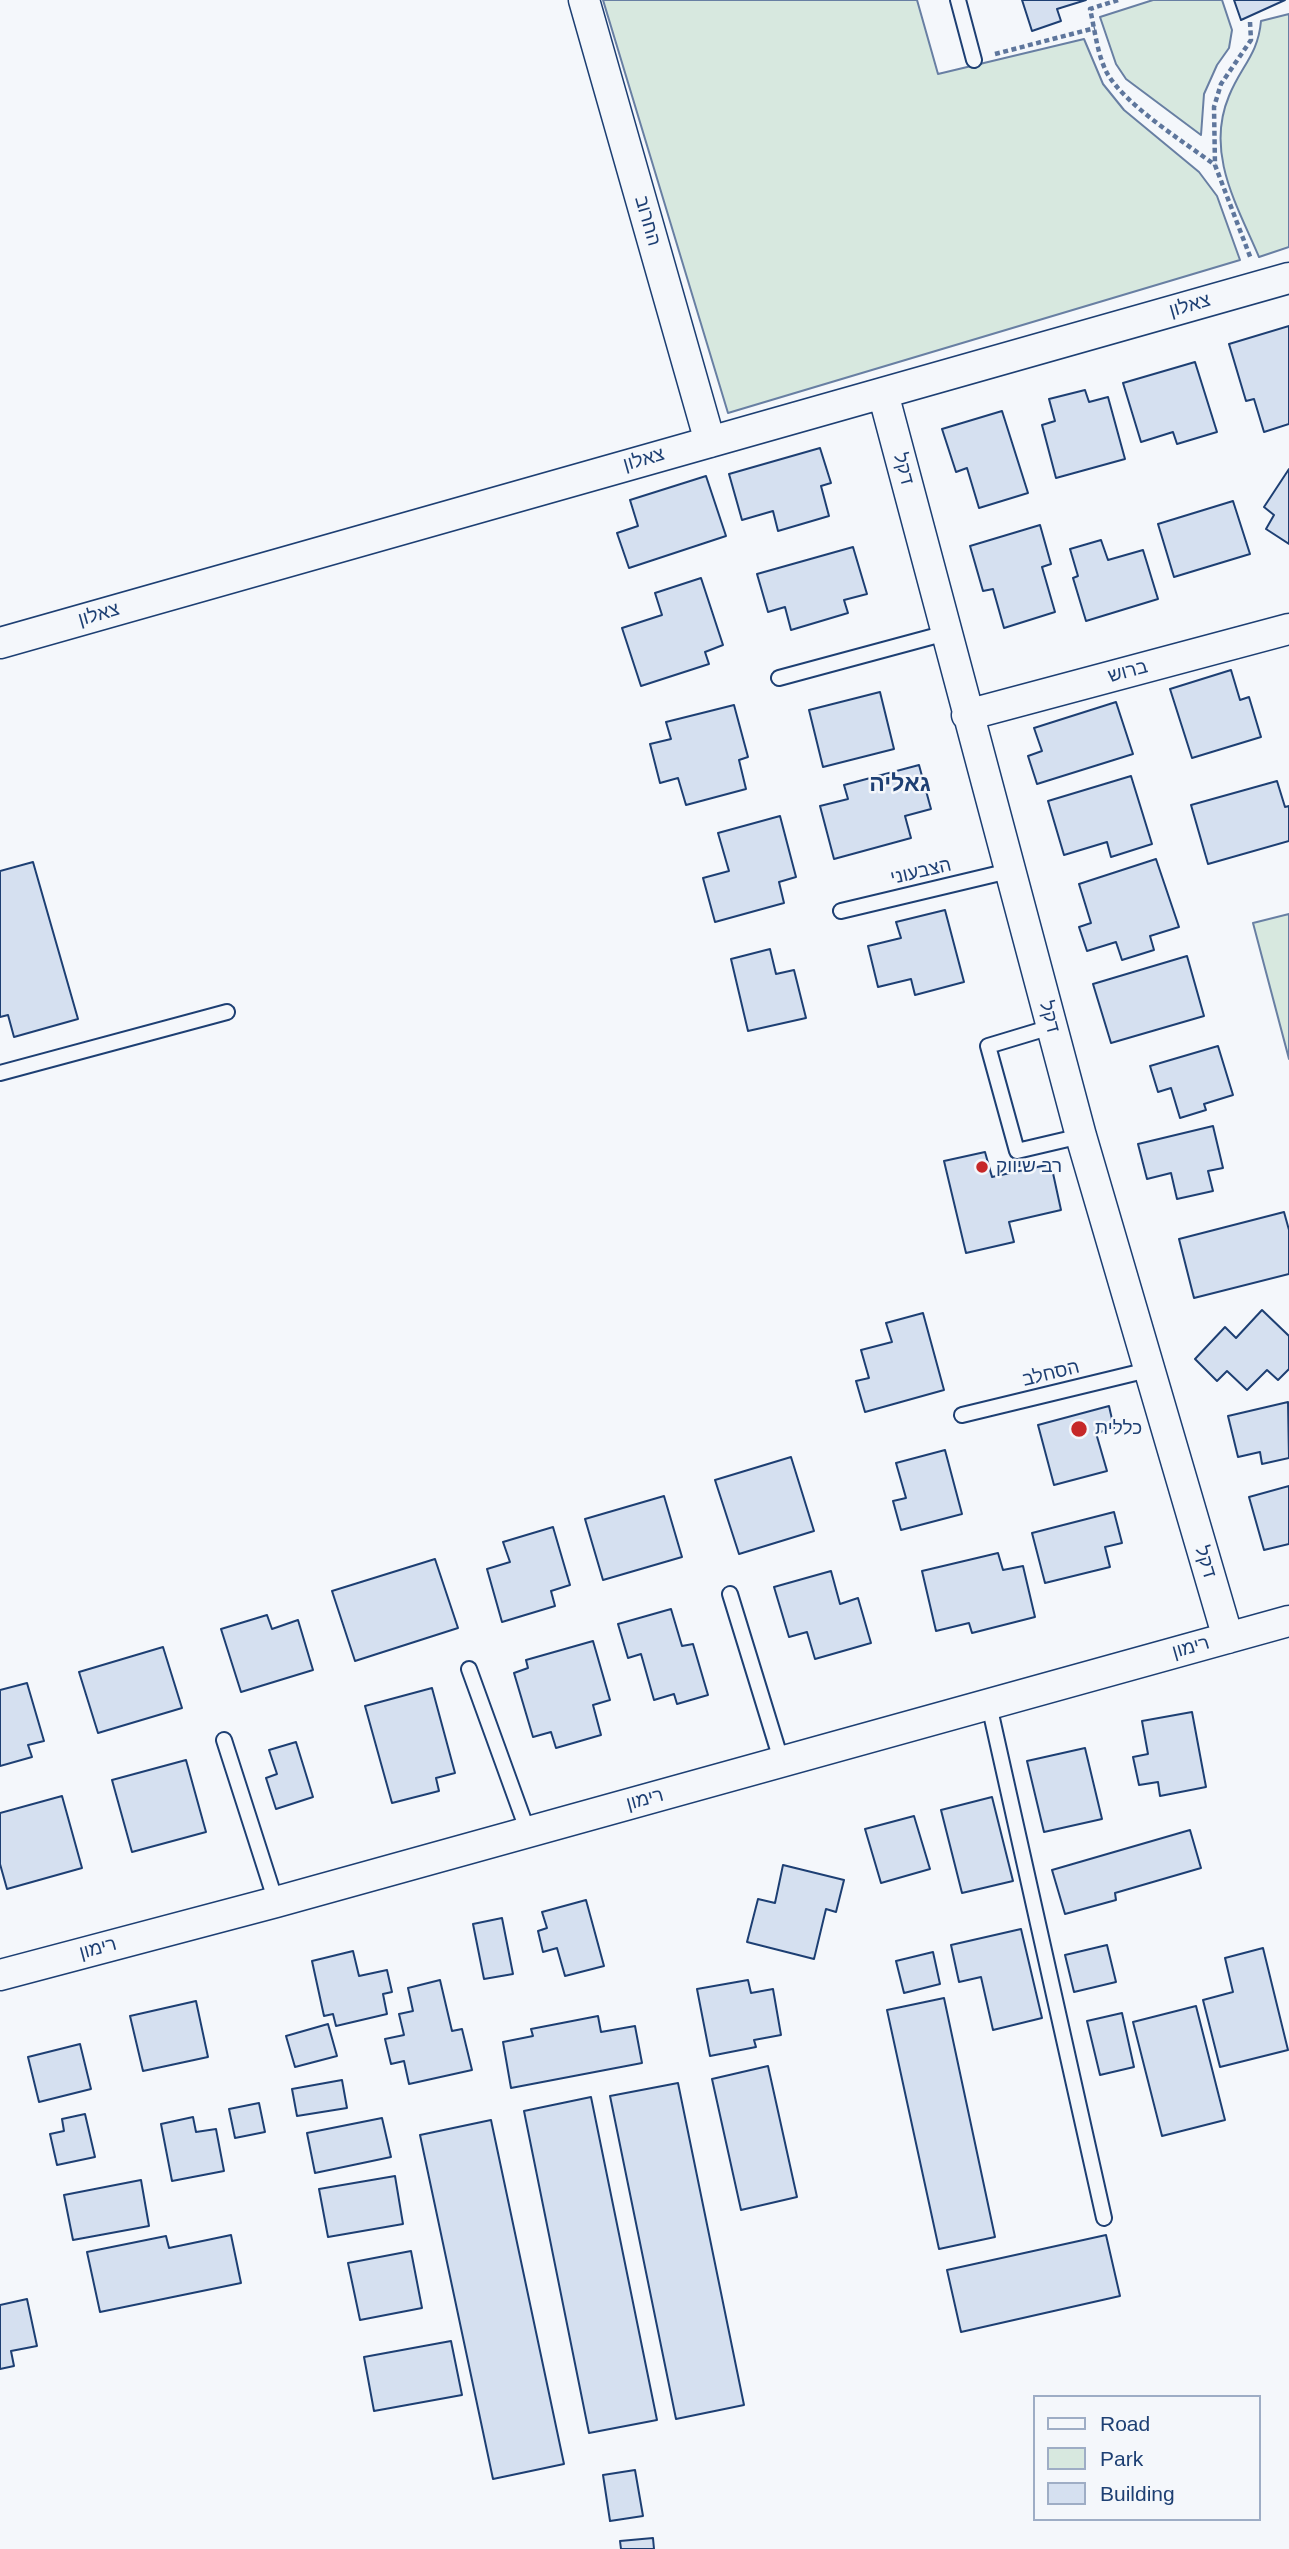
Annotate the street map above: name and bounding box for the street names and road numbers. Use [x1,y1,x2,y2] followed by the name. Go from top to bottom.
[629,193,665,249] street label: החרוב
[1167,289,1213,323] street label: צאלון
[621,443,667,477] street label: צאלון
[888,451,918,487] street label: דקל
[76,598,122,632] street label: צאלון
[1106,656,1150,688] street label: ברוש
[888,854,954,890] street label: הצבעוני
[1034,999,1064,1035] street label: דקל
[1020,1356,1082,1392] street label: הסחלב
[1189,1543,1221,1581] street label: דקל
[1170,1632,1212,1664] street label: רימון
[624,1784,666,1816] street label: רימון
[77,1933,119,1965] street label: רימון

